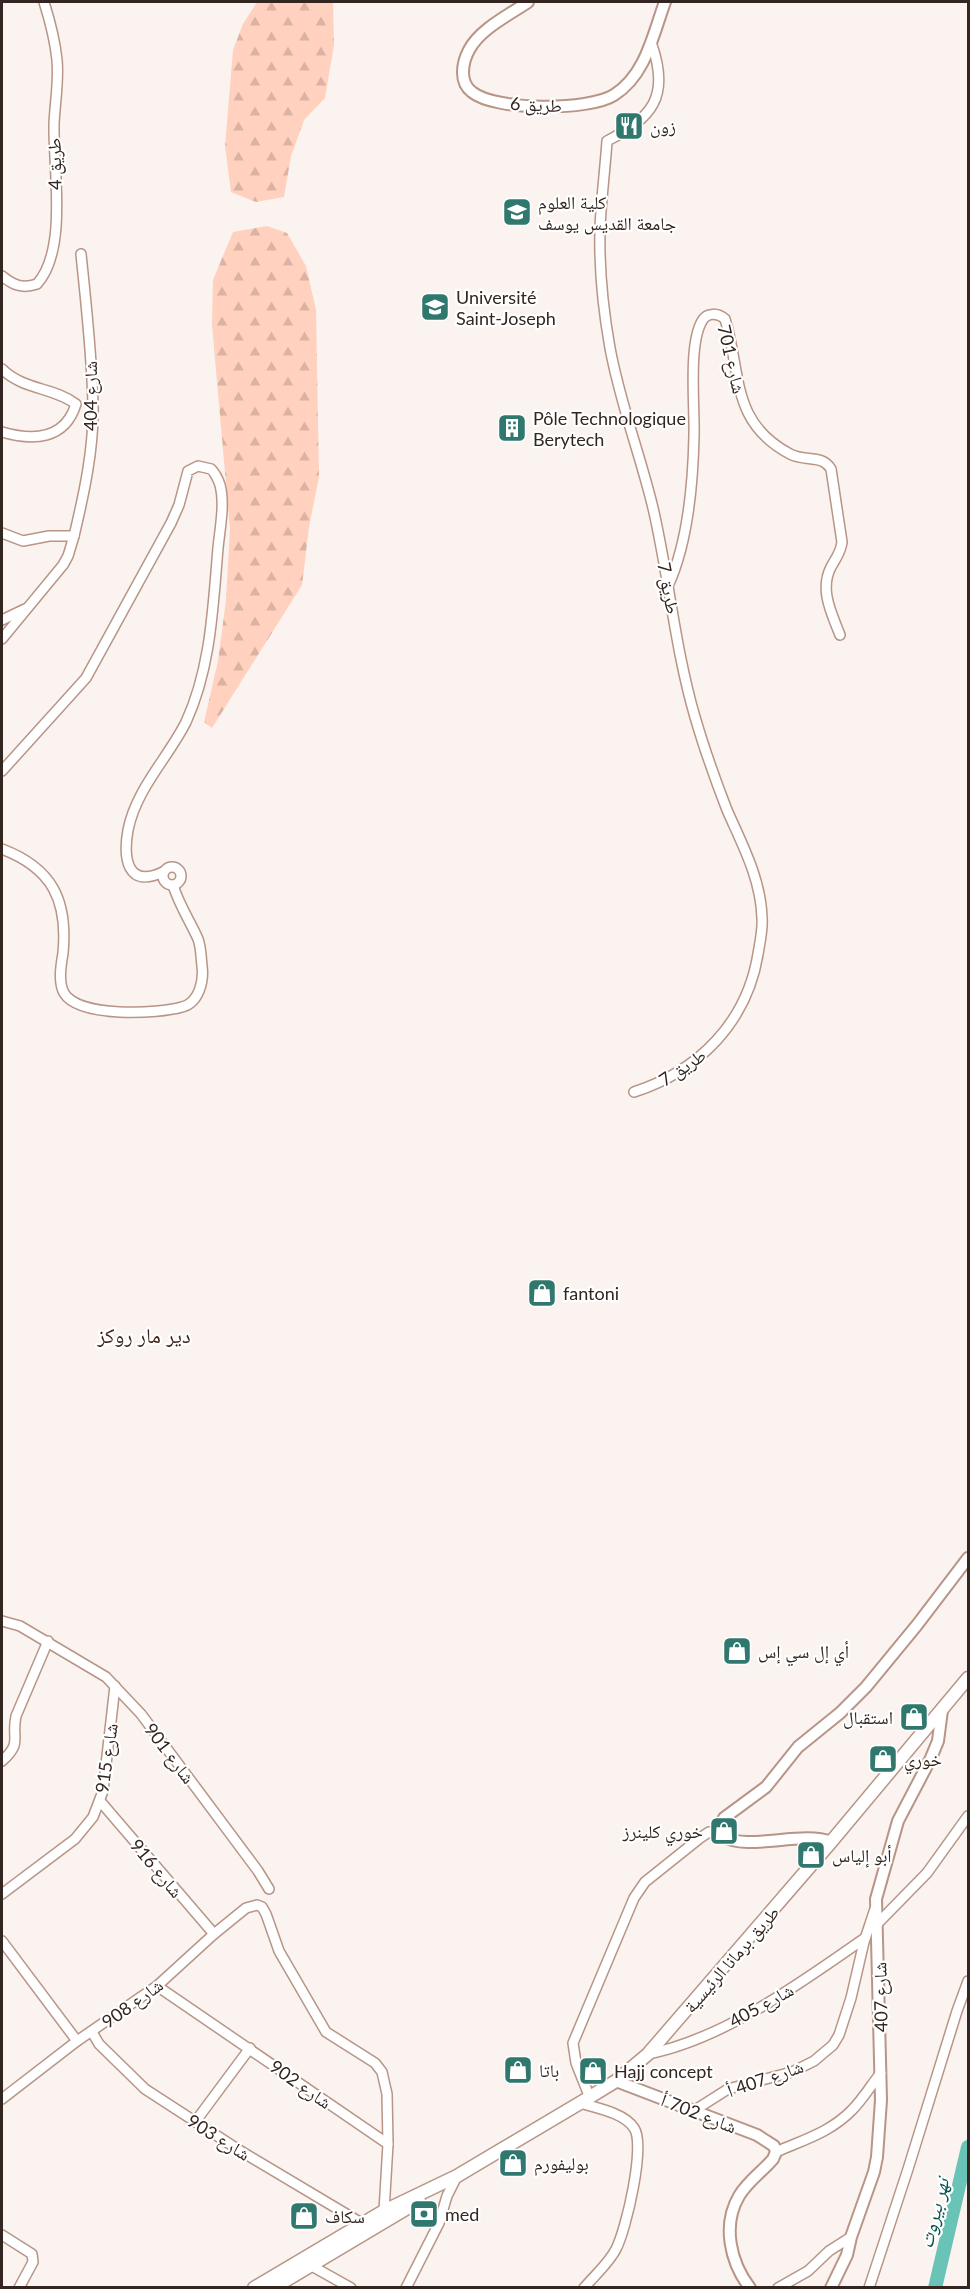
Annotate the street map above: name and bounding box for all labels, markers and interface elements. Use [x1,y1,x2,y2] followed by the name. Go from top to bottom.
[509,92,563,117] street label: طريق 6
[613,110,645,142] restaurant icon: زون
[650,115,676,138] place label: زون
[43,138,66,190] street label: طريق 4
[538,191,676,235] place label: كلية العلوم جامعة القديس يوسف
[501,196,533,228] school or university icon: كلية العلوم جامعة القديس يوسف
[456,286,556,329] place label: Université Saint-Joseph
[419,291,451,323] school or university icon: Université Saint-Joseph
[712,322,751,396] street label: شارع 701
[79,361,102,431] street label: شارع 404
[533,407,686,450] place label: Pôle Technologique Berytech
[496,412,528,444] building icon: Pôle Technologique Berytech
[652,560,685,616] street label: طريق 7
[654,1043,710,1091] street label: طريق 7
[526,1277,558,1309] shop icon: fantoni
[563,1282,619,1304] place label: fantoni
[96,1322,191,1347] district label: دير مار روكز
[721,1635,753,1667] shop icon: أي إل سي إس
[758,1640,849,1667] place label: أي إل سي إس
[898,1701,930,1733] shop icon: استقبال
[843,1706,893,1729] place label: استقبال
[139,1718,200,1788] street label: شارع 901
[90,1722,123,1794] street label: شارع 915
[867,1743,899,1775] shop icon: خوري
[904,1748,942,1775] place label: خوري
[708,1815,740,1847] shop icon: خوري كلينرز
[622,1820,703,1847] place label: خوري كلينرز
[125,1834,188,1903] street label: شارع 916
[795,1839,827,1871] shop icon: أبو إلياس
[832,1844,892,1868] place label: أبو إلياس
[679,1901,784,2017] street label: طريق برمانا الرئيسية
[868,1962,893,2032] street label: شارع 407
[97,1973,167,2033] street label: شارع 908
[725,1978,797,2033] street label: شارع 405
[502,2054,534,2086] shop icon: باتا
[265,2055,336,2114] street label: شارع 902
[577,2055,609,2087] shop icon: Hajj concept
[724,2055,806,2102] street label: شارع 407 أ
[539,2059,559,2082] place label: باتا
[614,2060,713,2082] place label: Hajj concept
[658,2089,740,2138] street label: شارع 702 أ
[183,2109,255,2166] street label: شارع 903
[497,2147,529,2179] shop icon: بوليفورم
[534,2152,589,2176] place label: بوليفورم
[913,2173,955,2251] water label: نهر بيروت
[408,2198,440,2230] bank icon: med
[288,2200,320,2232] shop icon: سكاف
[445,2203,479,2225] place label: med
[325,2205,365,2227] place label: سكاف

